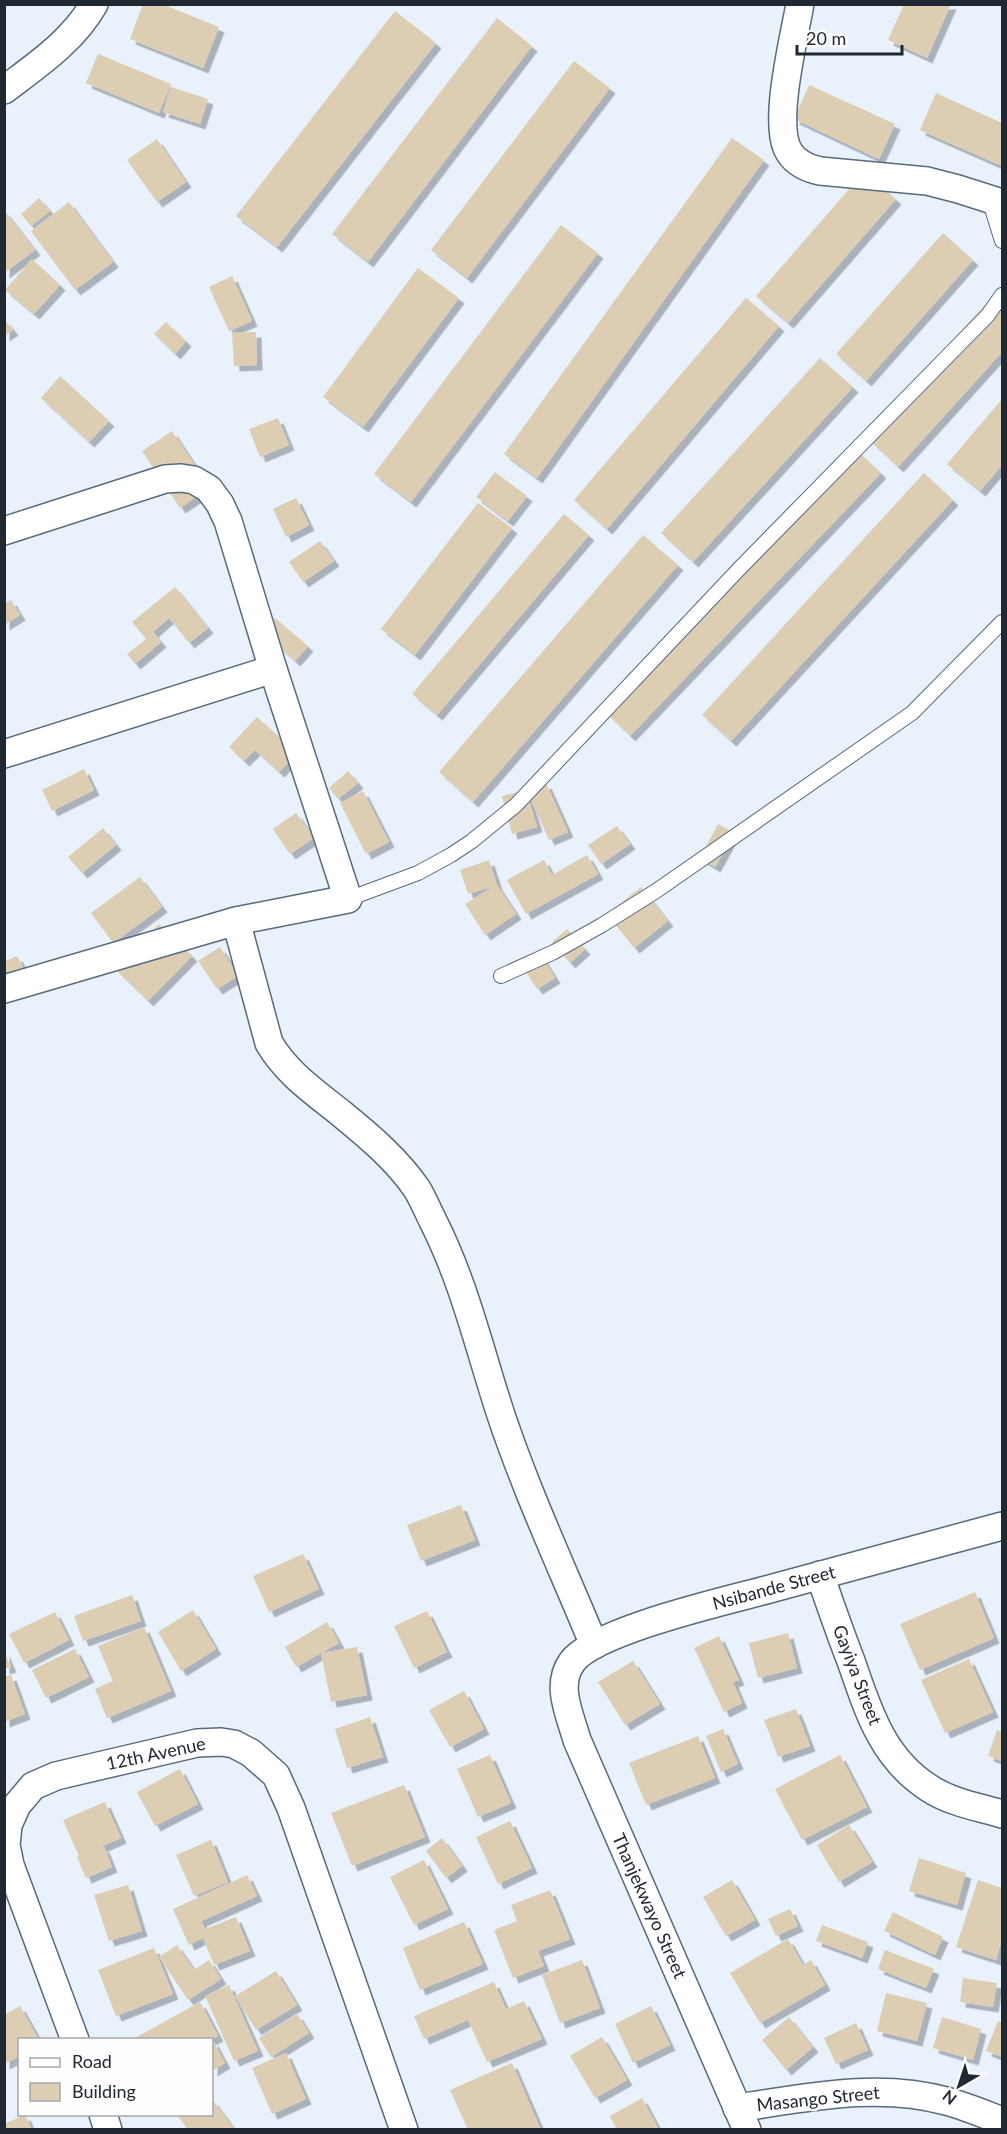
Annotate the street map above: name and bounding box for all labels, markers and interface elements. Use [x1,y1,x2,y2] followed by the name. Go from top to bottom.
[797,18,902,56] scale bar
[806,27,846,49] text: 20 m
[710,1560,838,1614] street label: Nsibande Street
[829,1621,887,1728] street label: Gayiya Street
[104,1732,207,1774] street label: 12th Avenue
[608,1830,692,1982] street label: Thanjekwayo Street
[18,2038,213,2116] legend
[72,2050,112,2072] text: Road
[929,2056,989,2116] north arrow
[72,2080,136,2102] text: Building
[755,2081,881,2115] street label: Masango Street
[938,2087,960,2109] text: N

